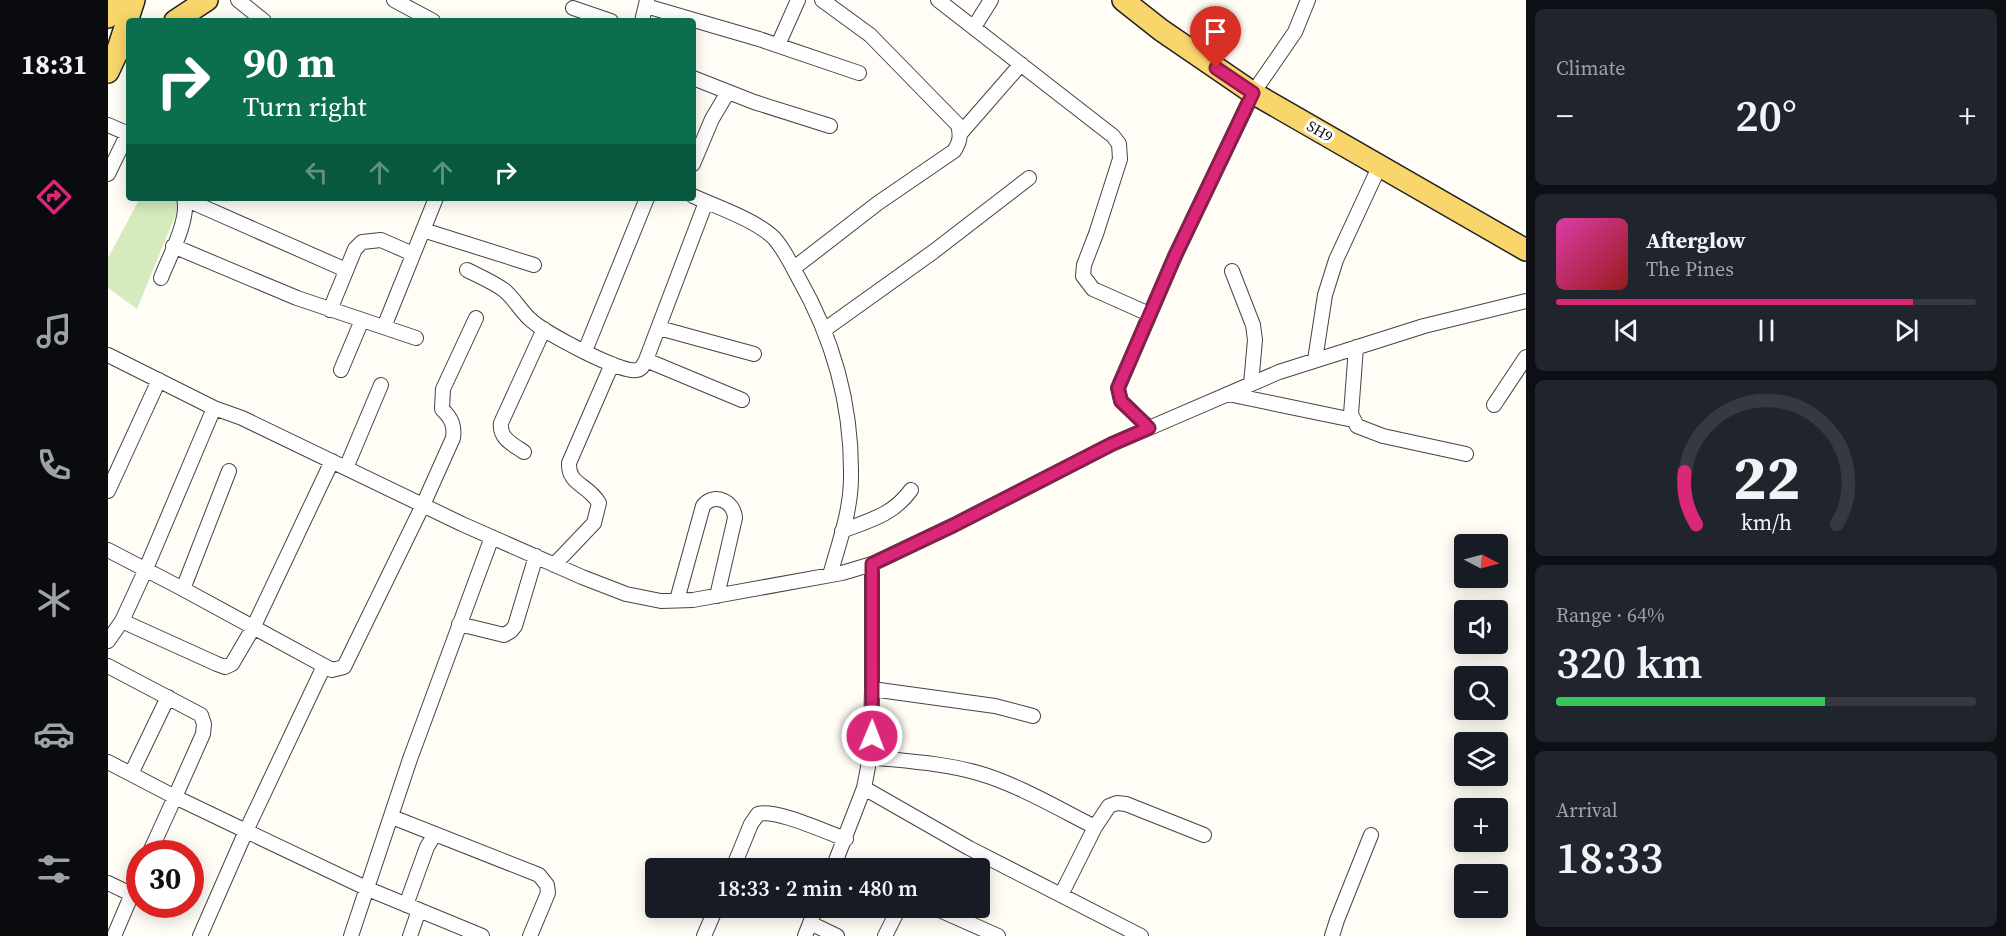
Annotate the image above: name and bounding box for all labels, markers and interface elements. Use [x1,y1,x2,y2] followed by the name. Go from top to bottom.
[1190,6,1241,68] pin
[1199,15,1232,48] icon: arrive
[243,33,336,91] text: 90 m
[144,42,222,120] icon: right
[21,46,87,83] text: 18:31
[1556,54,1625,82] text: Climate
[1735,84,1797,146] text: 20°
[243,88,367,125] text: Turn right
[1556,93,1574,138] text: −
[1959,93,1976,138] text: +
[1303,115,1337,147] street label: SH9
[300,156,333,189] icon: left
[363,156,396,189] icon: ahead
[426,156,459,189] icon: ahead
[489,156,522,189] icon: right
[33,176,75,218] icon: directions
[1646,225,1746,255] text: Afterglow
[1646,255,1734,283] text: The Pines
[33,310,75,352] icon: music
[1610,314,1643,347] icon: previous
[1750,314,1783,347] icon: pause
[1890,314,1923,347] icon: next
[1732,434,1800,520] text: 22
[33,444,75,486] icon: phone
[1740,508,1792,537] text: km/h
[1454,534,1508,588] north arrow
[1454,534,1508,918] map controls
[33,579,75,621] icon: climate
[1454,600,1508,654] button: sound
[1556,601,1665,629] text: Range · 64%
[1556,631,1703,693] text: 320 km
[1454,666,1508,720] button: search
[840,704,904,768] position arrow
[33,713,75,755] icon: car
[1454,732,1508,786] button: layers
[1556,796,1618,824] text: Arrival
[1454,798,1508,852] button: +
[1556,826,1663,888] text: 18:33
[126,840,204,918] speed limit sign: 30
[33,848,75,890] icon: filters
[1454,864,1508,918] button: −
[717,873,918,903] text: 18:33 · 2 min · 480 m

